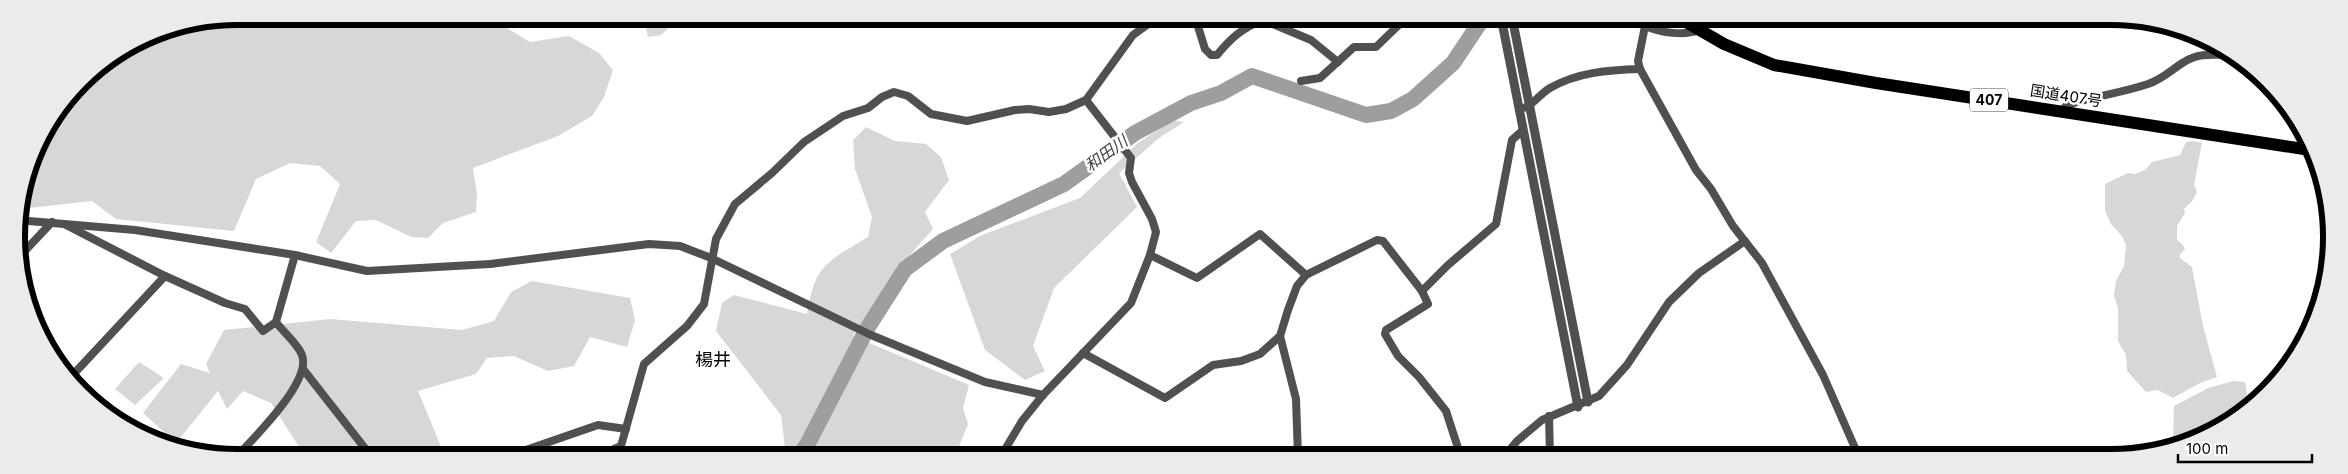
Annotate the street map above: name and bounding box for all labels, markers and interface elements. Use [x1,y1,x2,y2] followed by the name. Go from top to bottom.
[2029,80,2103,111] street label: 国道407号
[1970,88,2008,112] road number: 407
[1081,130,1133,175] water label: 和田川
[695,349,731,370] district label: 楊井
[2178,432,2312,464] scale bar
[2186,439,2228,458] text: 100 m

